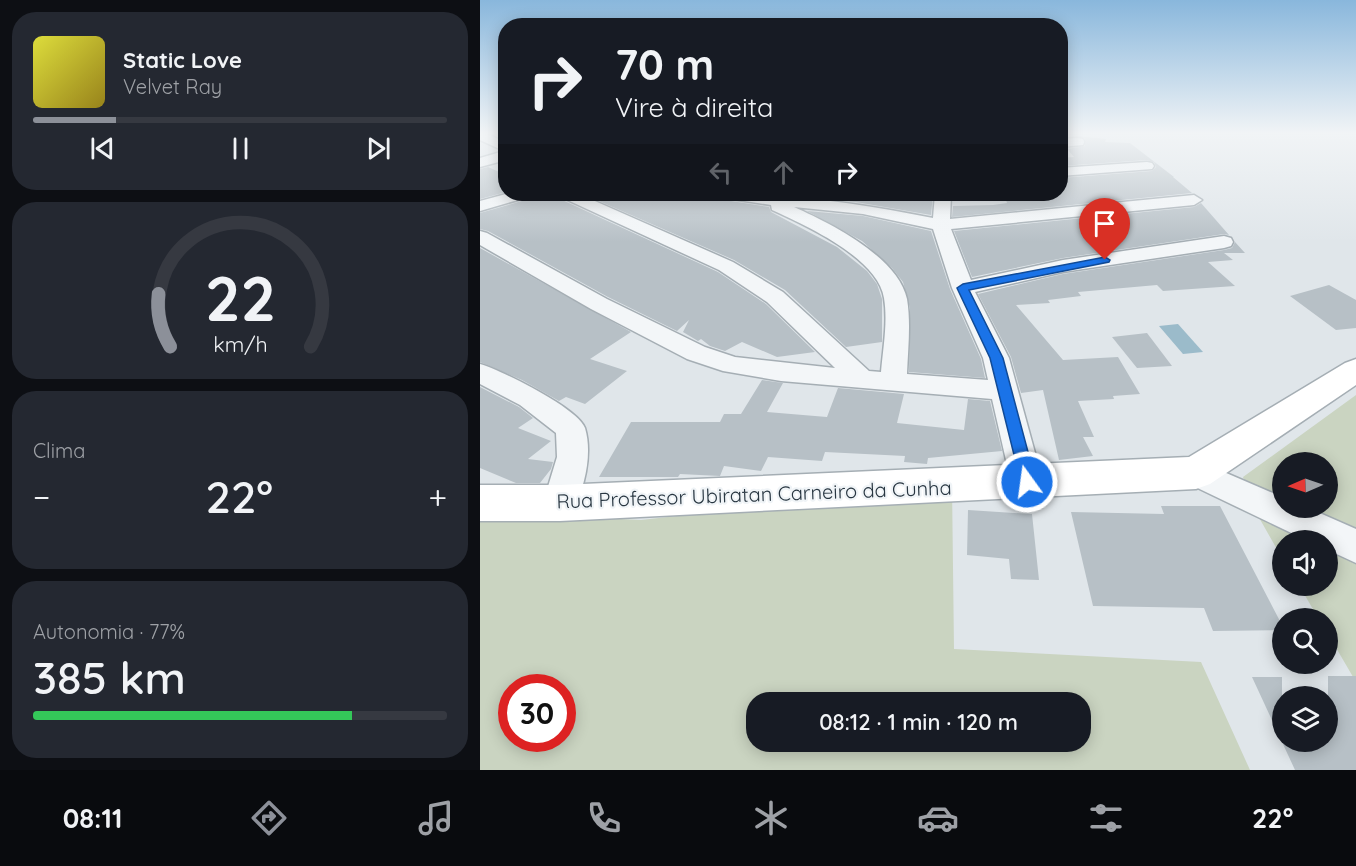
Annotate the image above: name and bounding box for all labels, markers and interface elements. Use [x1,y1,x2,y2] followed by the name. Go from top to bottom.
[615,38,714,91] text: 70 m
[516,42,594,120] icon: right
[123,46,242,74] text: Static Love
[123,74,222,99] text: Velvet Ray
[615,90,773,124] text: Vire à direita
[86,132,119,165] icon: previous
[224,132,257,165] icon: pause
[362,132,395,165] icon: next
[704,156,737,189] icon: left
[767,156,800,189] icon: ahead
[830,156,863,189] icon: right
[1079,198,1130,260] pin
[1088,207,1121,240] icon: arrive
[204,259,276,337] text: 22
[213,332,267,358] text: km/h
[33,438,85,463] text: Clima
[995,450,1059,514] position arrow
[1272,452,1338,518] north arrow
[1272,452,1338,752] map controls
[206,468,273,524] text: 22°
[556,475,952,513] street label: Rua Professor Ubiratan Carneiro da Cunha
[33,476,50,517] text: −
[428,476,447,517] text: +
[1272,530,1338,596] button: sound
[1272,608,1338,674] button: search
[33,619,185,644] text: Autonomia · 77%
[33,649,186,705] text: 385 km
[498,674,576,752] speed limit sign: 30
[1272,686,1338,752] button: layers
[819,708,1018,736] text: 08:12 · 1 min · 120 m
[248,797,290,839] icon: directions
[415,797,457,839] icon: music
[583,797,625,839] icon: phone
[750,797,792,839] icon: climate
[917,797,959,839] icon: car
[1085,797,1127,839] icon: filters
[63,801,122,835] text: 08:11
[1252,801,1293,835] text: 22°

